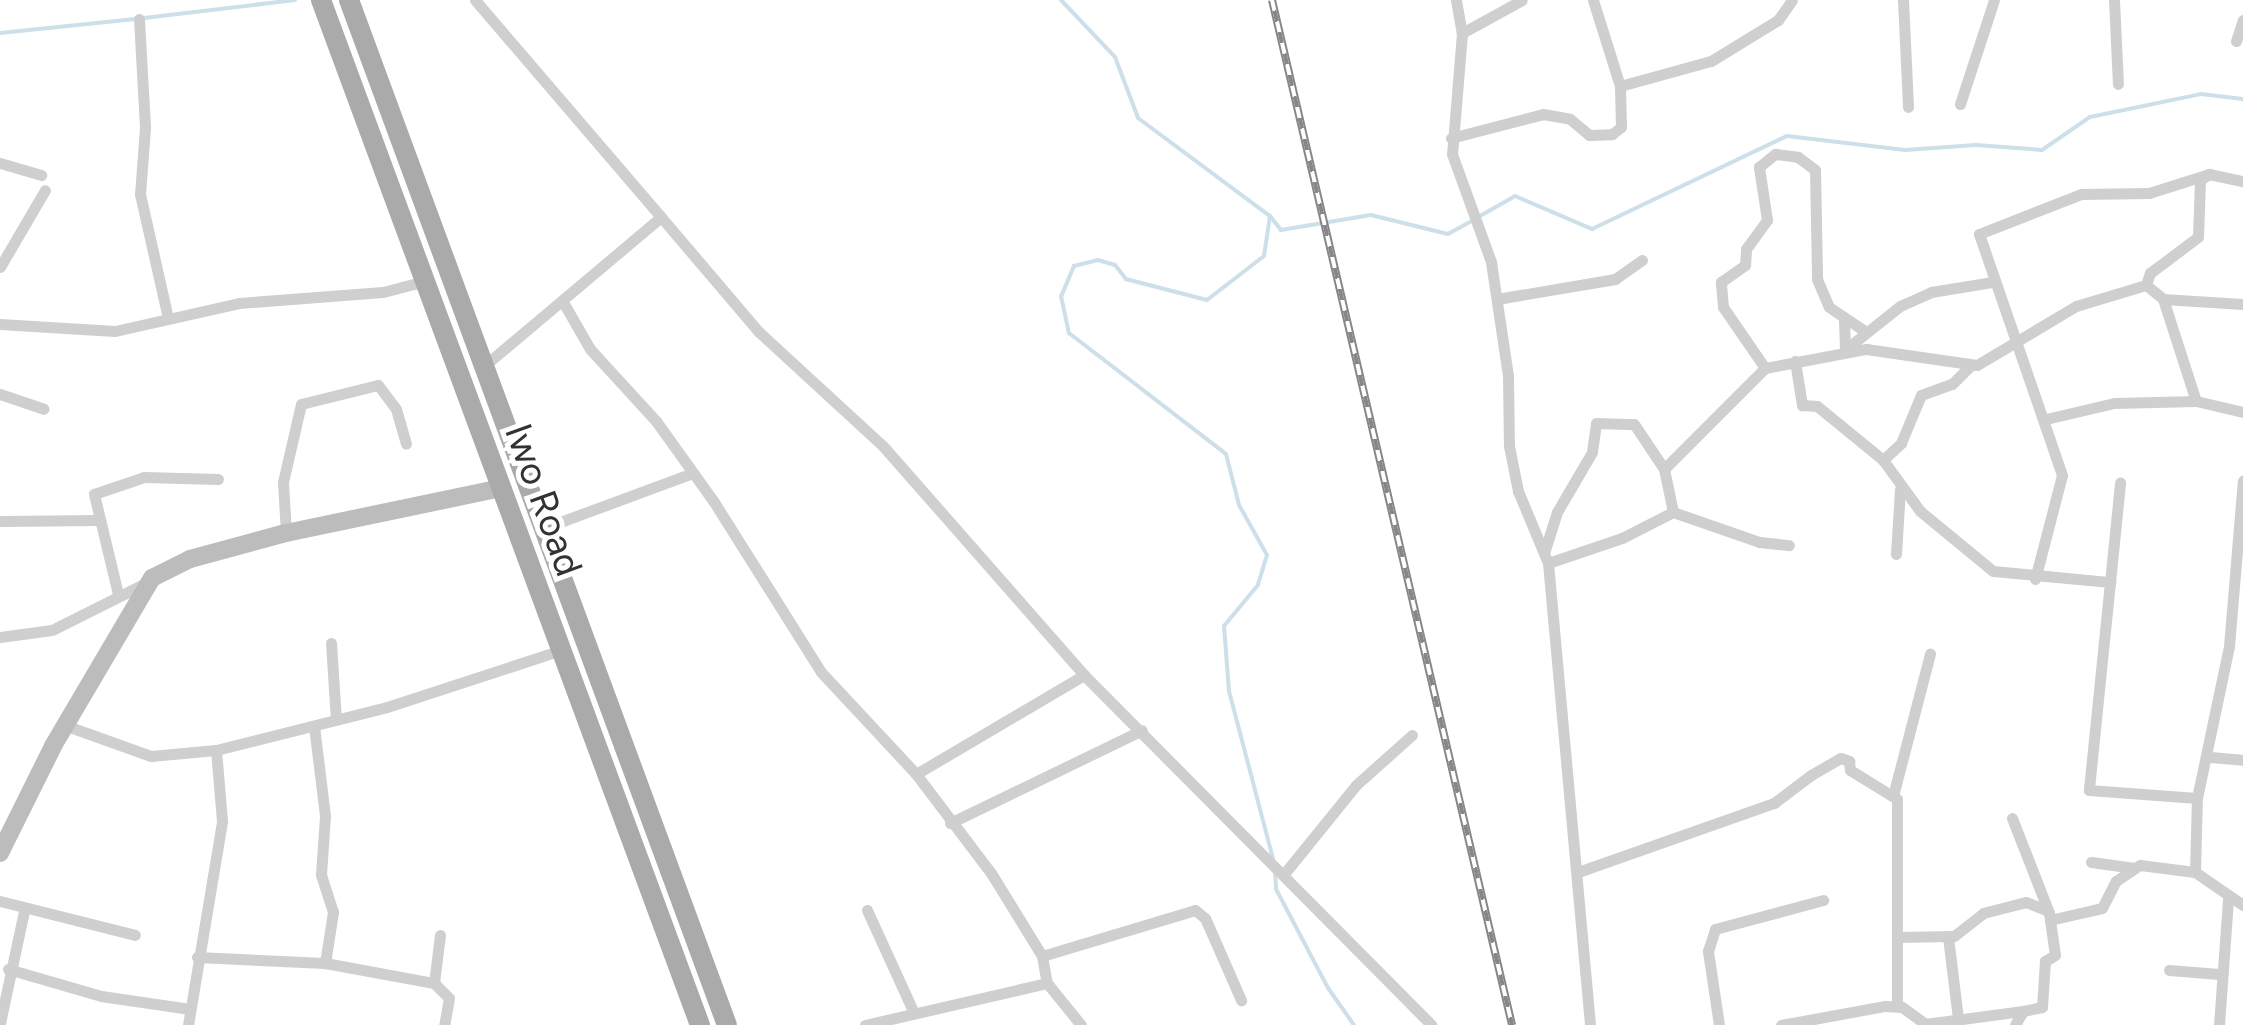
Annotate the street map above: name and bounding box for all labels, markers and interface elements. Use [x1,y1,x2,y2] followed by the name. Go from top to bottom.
[494,418,592,582] street label: Iwo Road

